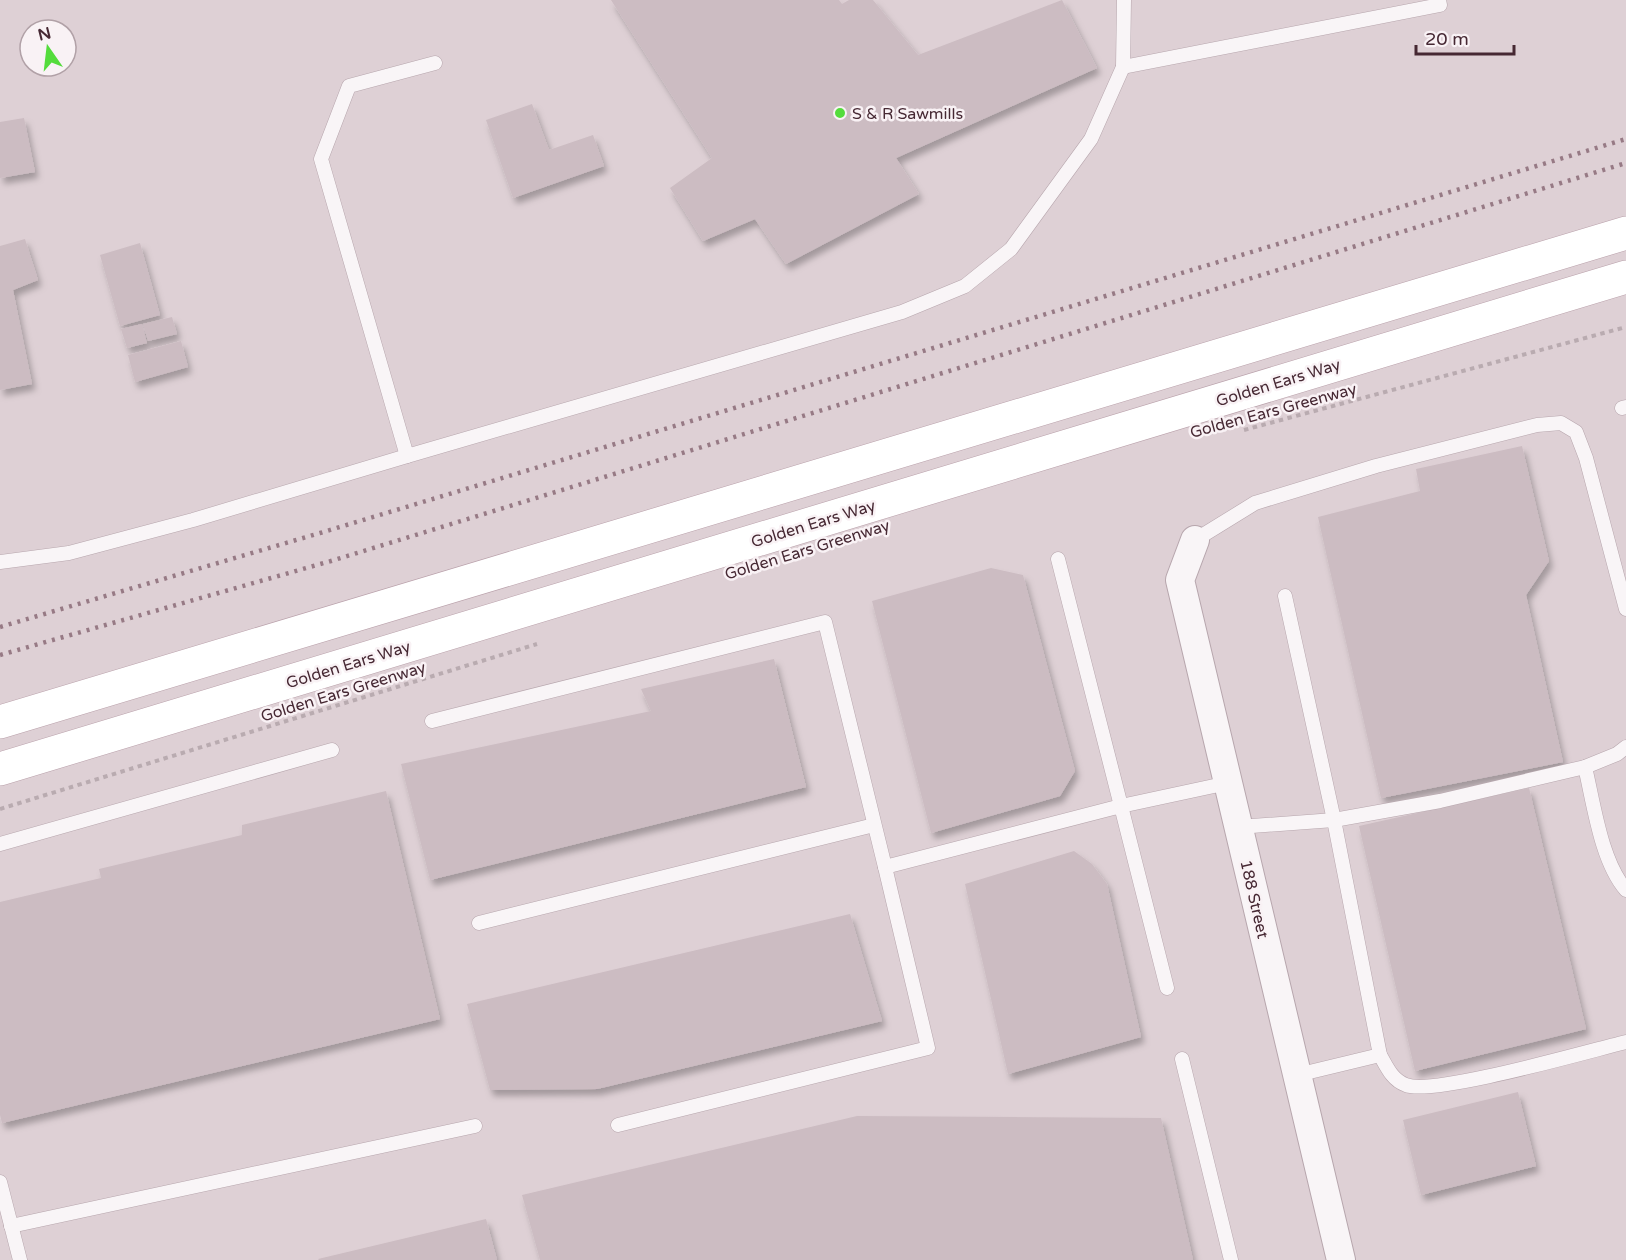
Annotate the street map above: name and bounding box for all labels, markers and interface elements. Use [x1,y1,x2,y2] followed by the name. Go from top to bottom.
[18,18,78,78] north arrow
[1416,18,1514,56] scale bar
[36,23,53,46] text: N
[1425,28,1469,50] text: 20 m
[852,104,963,124] place label: S & R Sawmills
[833,106,847,120] marker: S & R Sawmills
[1214,354,1343,411] street label: Golden Ears Way
[1188,379,1359,443] street label: Golden Ears Greenway
[749,495,878,552] street label: Golden Ears Way
[722,515,893,585] street label: Golden Ears Greenway
[284,636,413,693] street label: Golden Ears Way
[258,657,429,727] street label: Golden Ears Greenway
[1235,858,1273,940] street label: 188 Street

